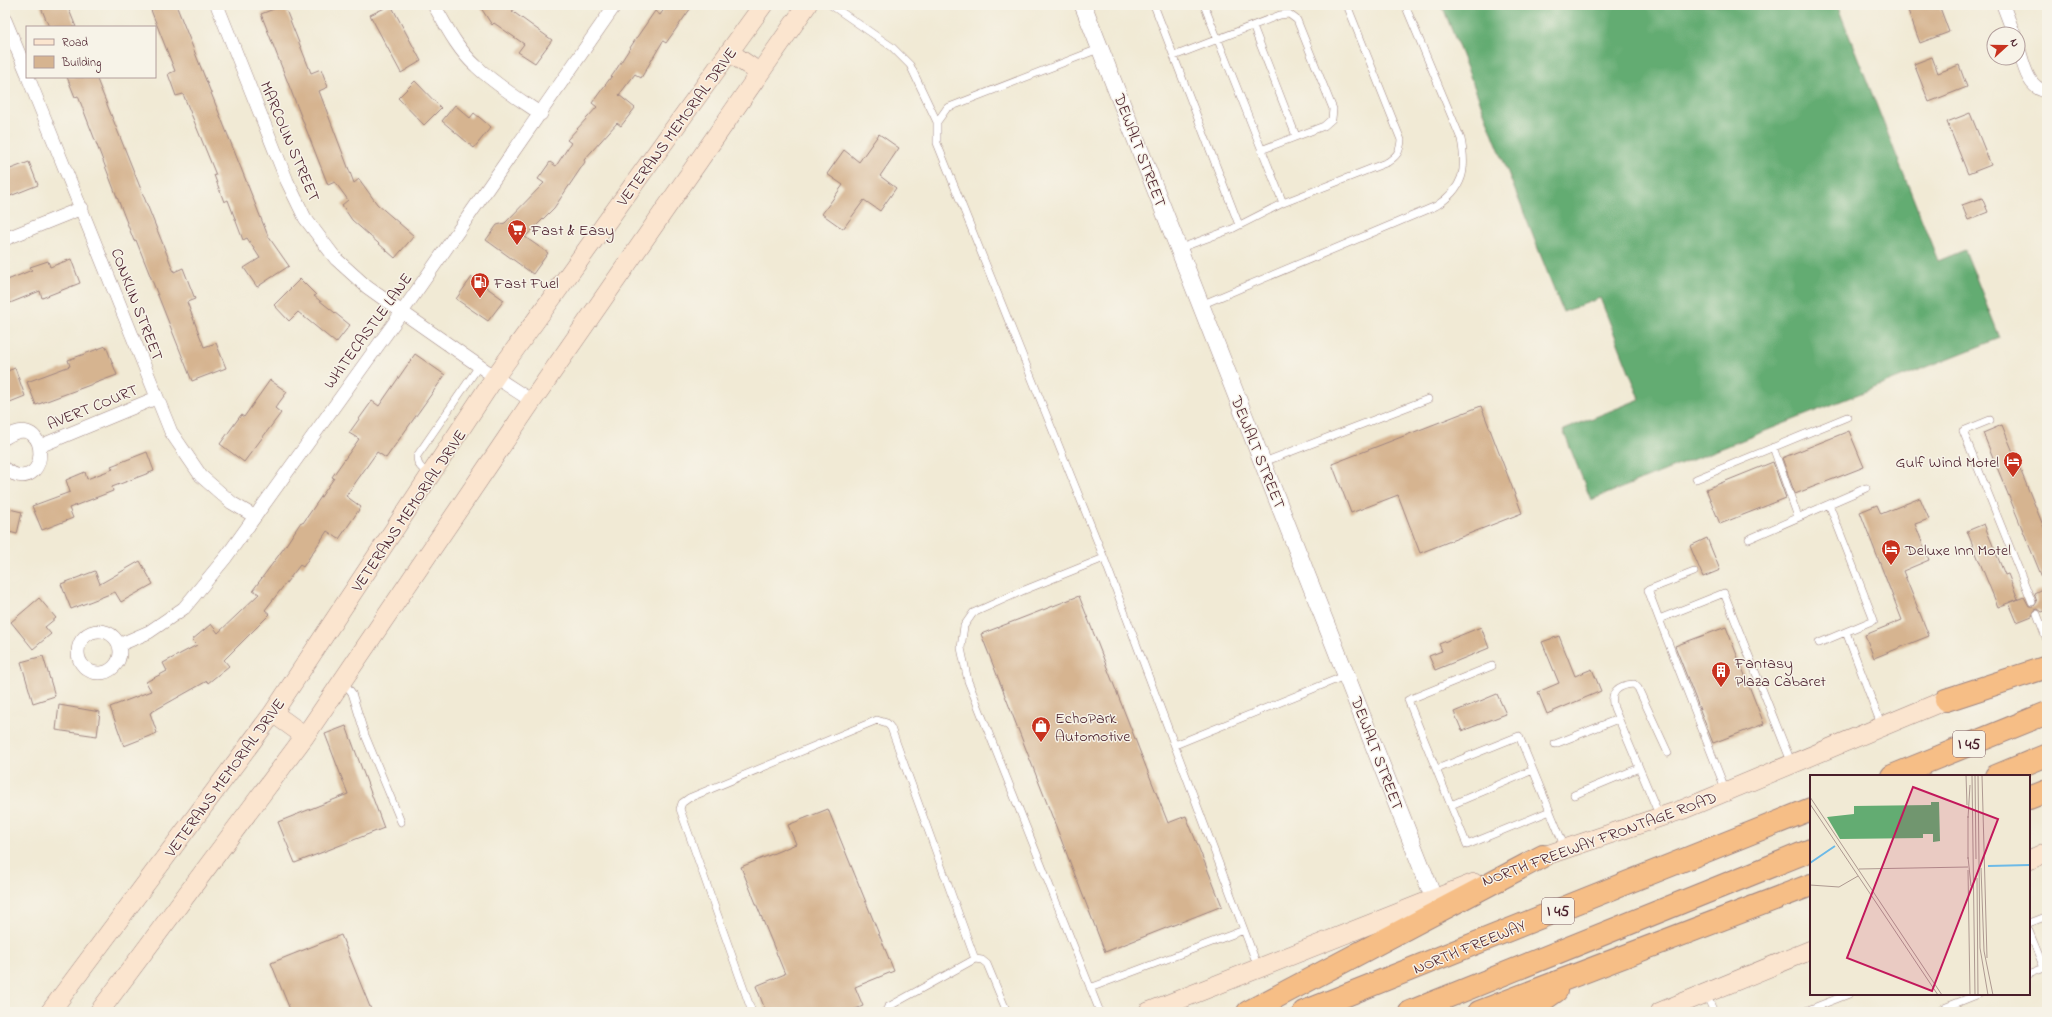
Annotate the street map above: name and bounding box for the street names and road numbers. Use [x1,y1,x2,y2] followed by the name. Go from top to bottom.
[611,43,744,213] street label: VETERANS MEMORIAL DRIVE
[253,78,325,206] street label: MARCOLIN STREET
[1106,90,1172,211] street label: DEWALT STREET
[104,245,169,364] street label: CONKLIN STREET
[318,268,419,394] street label: WHITECASTLE LANE
[44,379,142,437] street label: AVERT COURT
[1223,392,1291,513] street label: DEWALT STREET
[346,425,473,598] street label: VETERANS MEMORIAL DRIVE
[1343,693,1409,814] street label: DEWALT STREET
[159,694,292,864] street label: VETERANS MEMORIAL DRIVE
[1953,731,1985,757] road number: I 45
[1479,786,1721,894] street label: NORTH FREEWAY FRONTAGE ROAD
[1542,898,1574,924] road number: I 45
[1410,914,1530,981] street label: NORTH FREEWAY

